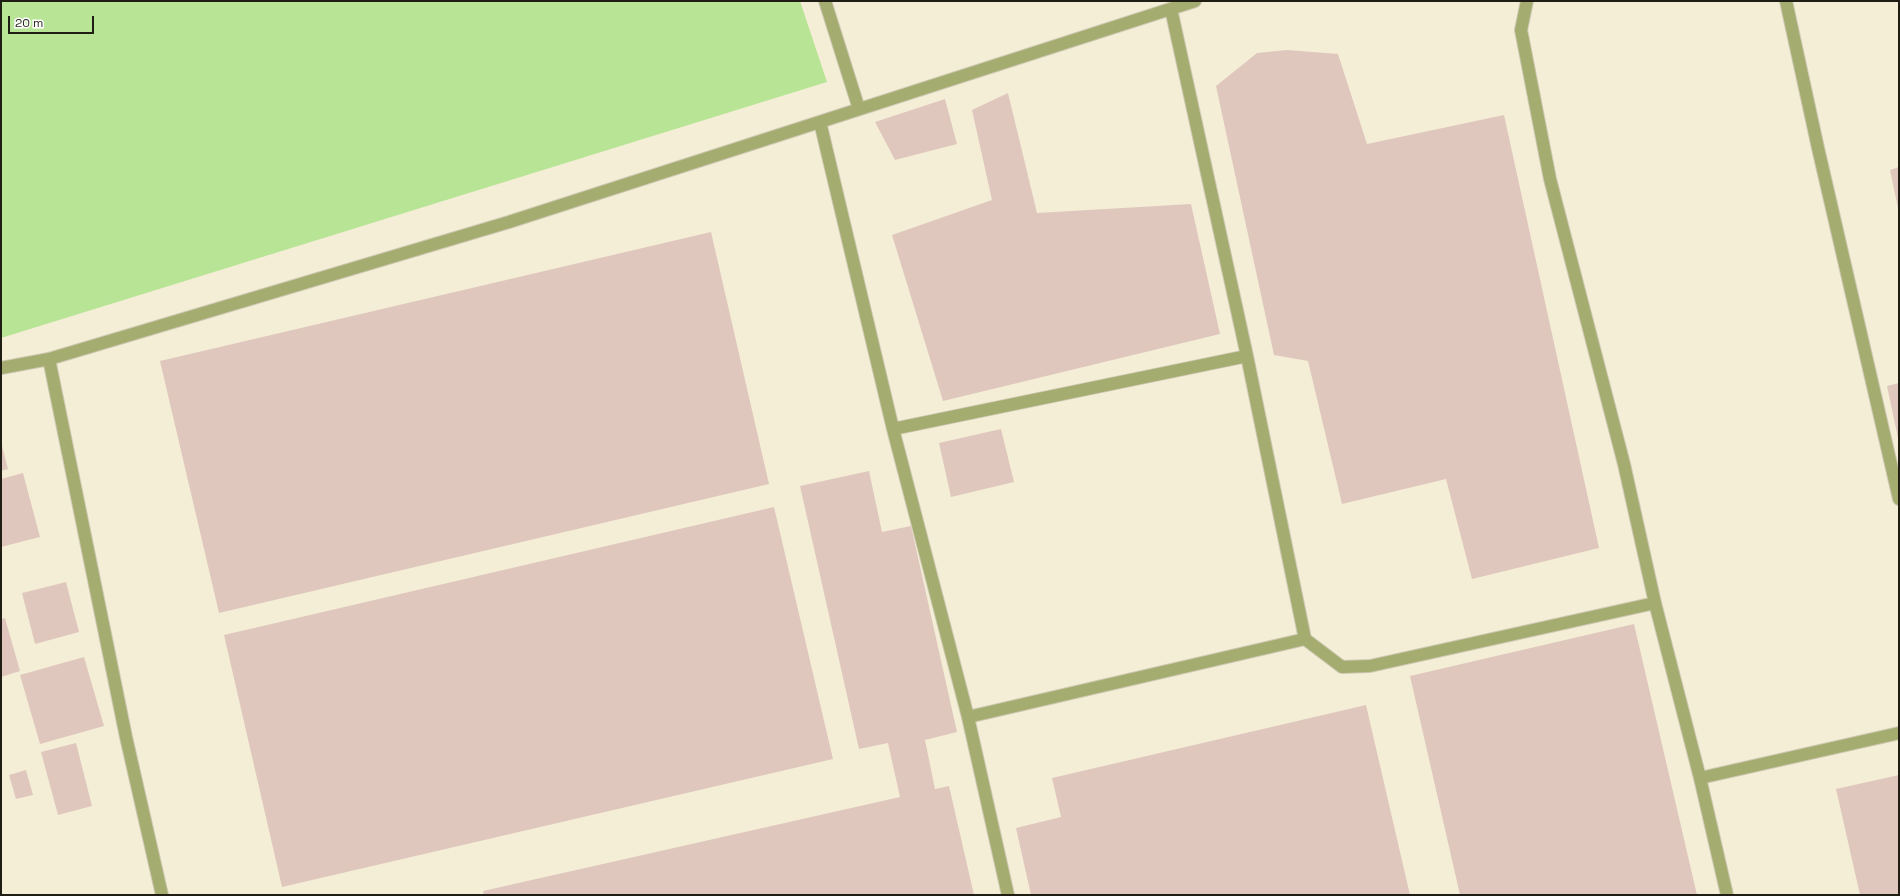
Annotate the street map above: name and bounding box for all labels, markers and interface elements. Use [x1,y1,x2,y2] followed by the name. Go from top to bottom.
[10,8,96,34] scale bar
[15,15,43,31] text: 20 m

